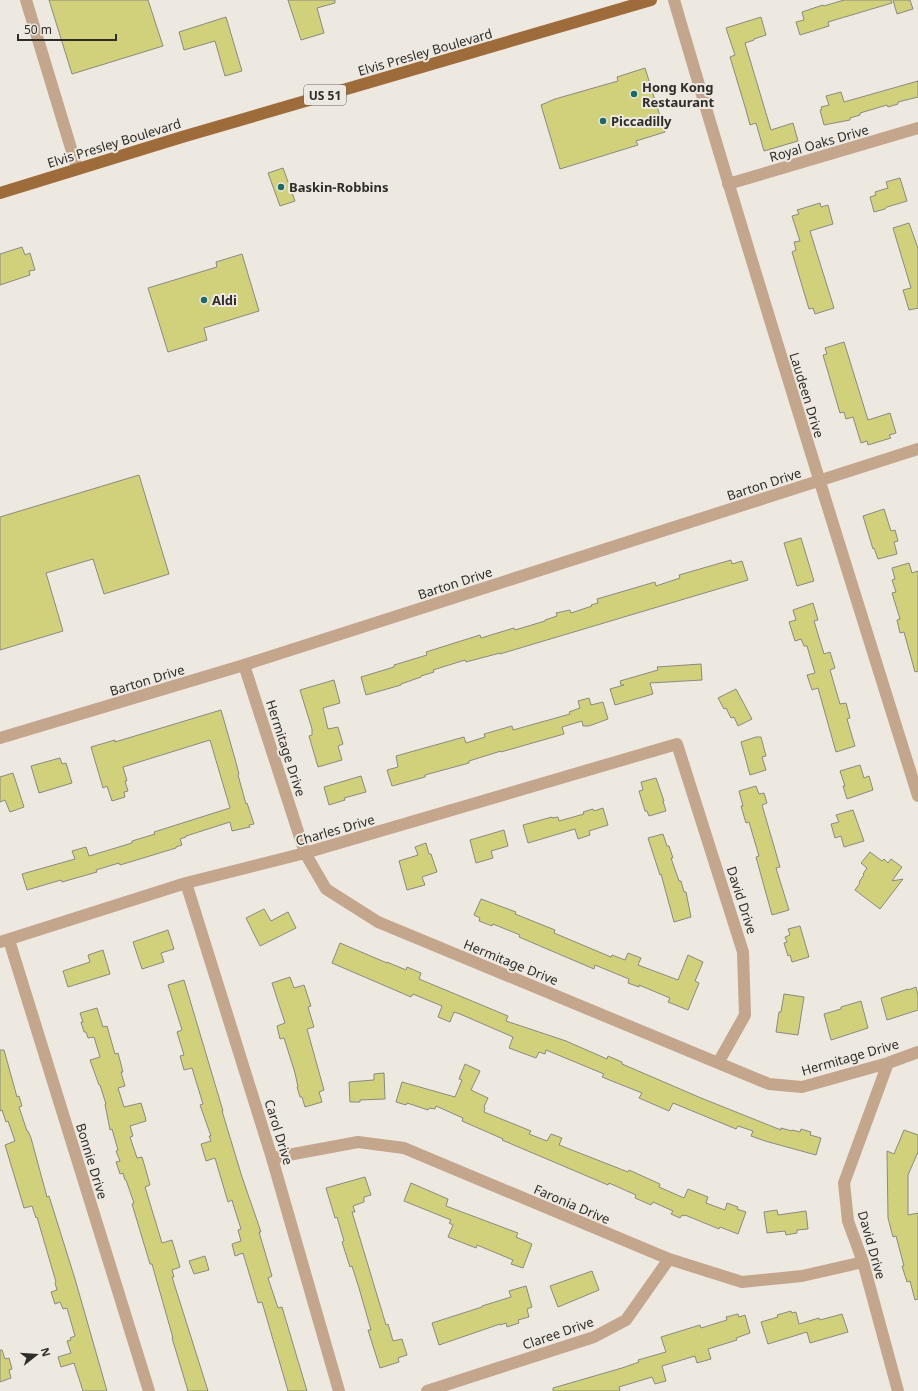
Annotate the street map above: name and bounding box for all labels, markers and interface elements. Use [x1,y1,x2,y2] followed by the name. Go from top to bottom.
[18,16,116,42] scale bar
[24,21,52,38] text: 50 m
[356,24,494,80] street label: Elvis Presley Boulevard
[642,78,714,111] place label: Hong Kong Restaurant
[304,85,346,105] road number: US 51
[629,89,639,99] marker: Hong Kong Restaurant
[611,112,672,130] place label: Piccadilly
[45,114,183,172] street label: Elvis Presley Boulevard
[598,116,608,126] marker: Piccadilly
[767,120,871,166] street label: Royal Oaks Drive
[289,178,388,196] place label: Baskin-Robbins
[276,182,286,192] marker: Baskin-Robbins
[212,291,237,309] place label: Aldi
[199,295,209,305] marker: Aldi
[785,350,829,440] street label: Laudeen Drive
[724,464,804,504] street label: Barton Drive
[415,563,495,603] street label: Barton Drive
[107,660,187,700] street label: Barton Drive
[262,697,310,799] street label: Hermitage Drive
[293,810,377,850] street label: Charles Drive
[723,864,761,936] street label: David Drive
[461,935,561,989] street label: Hermitage Drive
[799,1034,901,1080] street label: Hermitage Drive
[261,1097,297,1167] street label: Carol Drive
[72,1121,112,1201] street label: Bonnie Drive
[531,1180,613,1228] street label: Faronia Drive
[854,1209,890,1281] street label: David Drive
[520,1312,596,1354] street label: Claree Drive
[16,1335,56,1375] north arrow
[38,1345,55,1358] text: N

